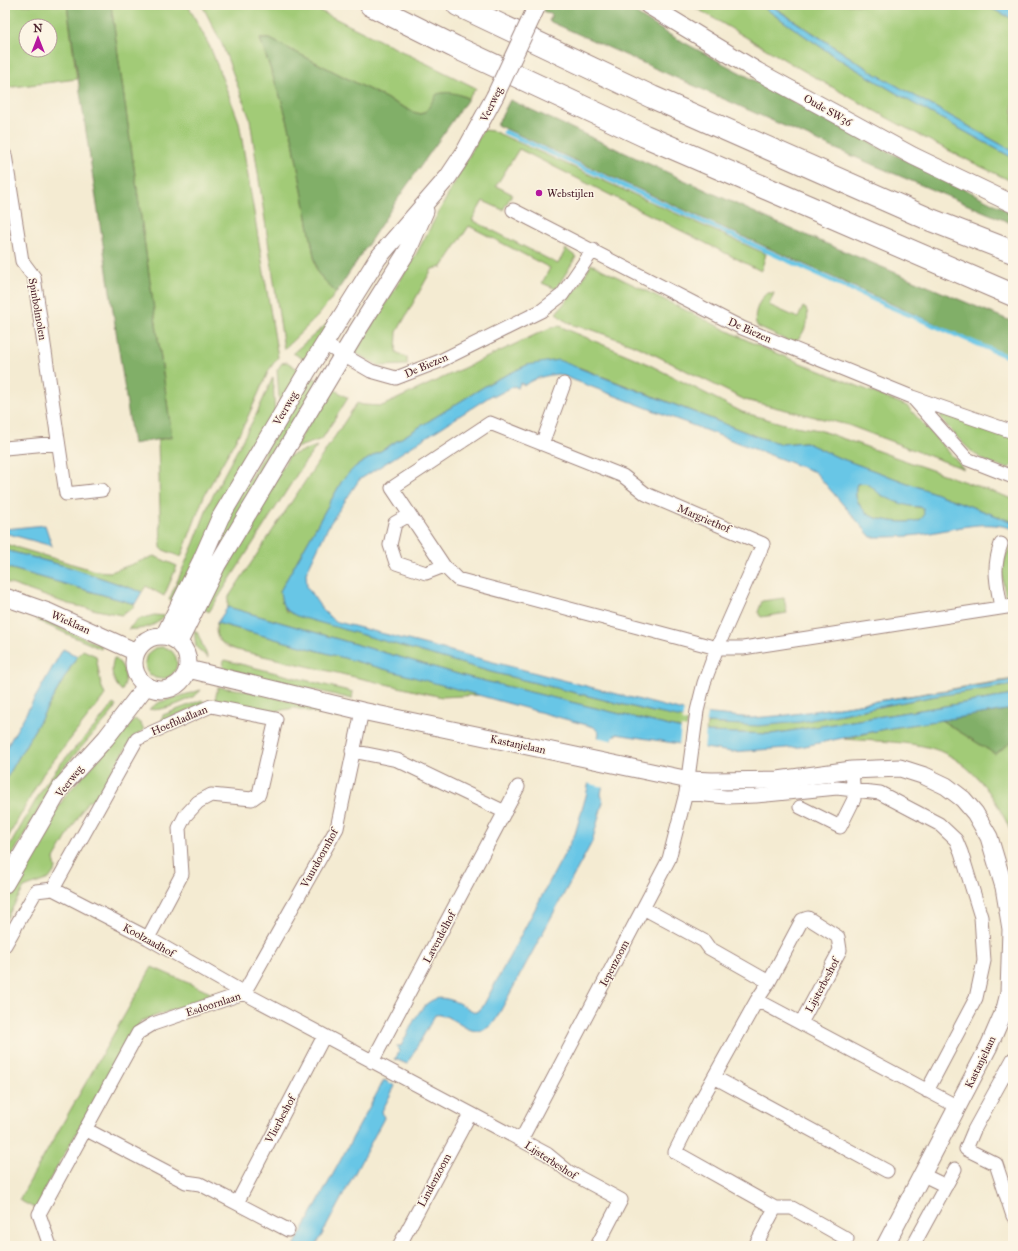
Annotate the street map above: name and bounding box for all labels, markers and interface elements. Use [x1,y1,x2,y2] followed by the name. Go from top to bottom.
[18,18,58,58] north arrow
[33,22,43,35] text: N
[477,84,506,125] street label: Veerweg
[801,92,855,129] street label: Oude SW36
[547,187,594,200] place label: Webstijlen
[534,188,544,198] marker: Webstijlen
[26,277,49,341] street label: Spinbolmolen
[726,315,774,346] street label: De Biezen
[402,350,450,380] street label: De Biezen
[270,388,301,428] street label: Veerweg
[675,501,734,536] street label: Margriethof
[49,608,92,637] street label: Wieklaan
[149,703,209,738] street label: Hoefbladlaan
[489,732,547,757] street label: Kastanjelaan
[52,762,86,801] street label: Veerweg
[297,825,342,891] street label: Vuurdoornhof
[420,907,460,965] street label: Lavendelhof
[121,921,179,961] street label: Koolzaadhof
[597,937,632,989] street label: Iepenzoom
[803,954,843,1015] street label: Lijsterbeshof
[184,989,242,1019] street label: Esdoornlaan
[962,1034,999,1090] street label: Kastanjelaan
[262,1091,299,1146] street label: Vlierbeshof
[522,1139,581,1183] street label: Lijsterbeshof
[415,1151,454,1209] street label: Lindenzoom

